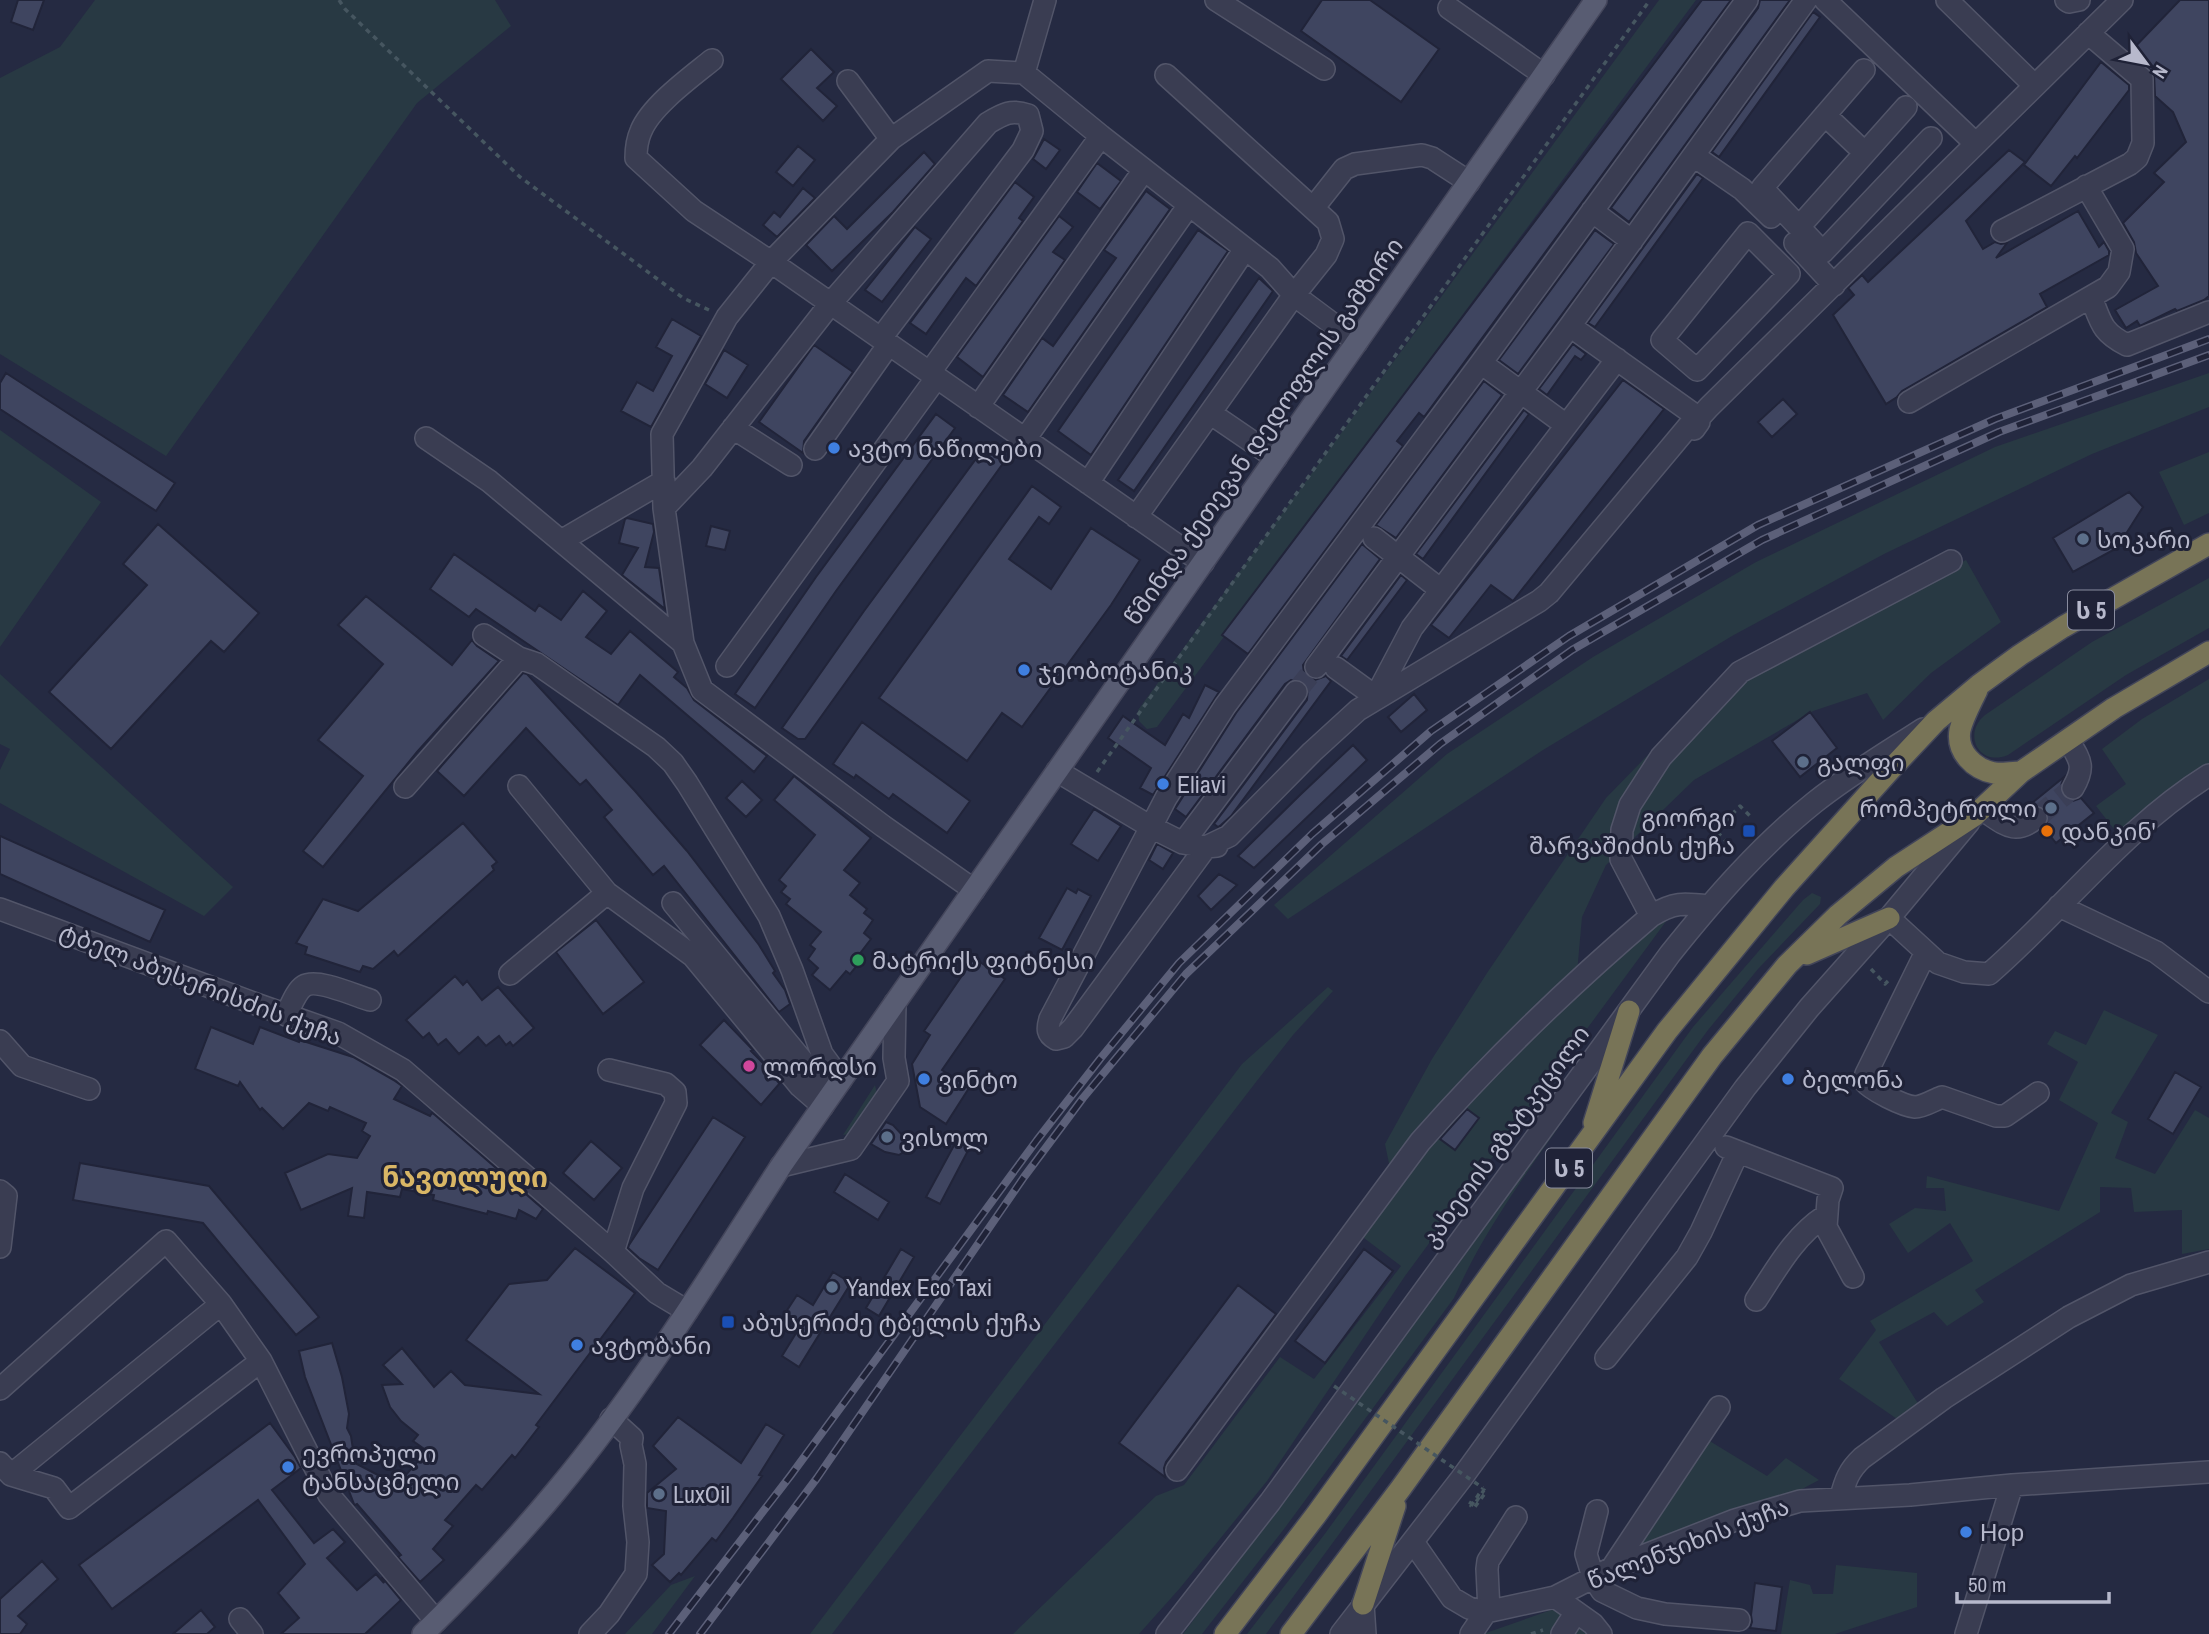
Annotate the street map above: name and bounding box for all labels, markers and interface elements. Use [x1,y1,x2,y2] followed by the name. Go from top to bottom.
[2111,28,2181,98] north arrow
[2146,60,2174,84] text: N
[1116,231,1410,631] street label: წმინდა ქეთევან დედოფლის გამზირი
[848,432,1042,464] place label: ავტო ნაწილები
[826,440,842,456] marker: ავტო ნაწილები
[2097,523,2191,555] place label: სოკარი
[2075,531,2091,547] marker: სოკარი
[2068,590,2114,630] road number: ს 5
[1038,654,1193,686] place label: ჯეობოტანიკ
[1016,662,1032,678] marker: ჯეობოტანიკ
[1817,746,1905,778] place label: გალფი
[1795,754,1811,770] marker: გალფი
[1177,768,1226,800] place label: Eliavi
[1155,776,1171,792] marker: Eliavi
[1860,792,2037,824] place label: რომპეტროლი
[2043,800,2059,816] marker: რომპეტროლი
[1529,801,1735,861] place label: გიორგი შარვაშიძის ქუჩა
[2061,815,2156,847] place label: დანკინ'
[1741,823,1757,839] marker: გიორგი შარვაშიძის ქუჩა
[2039,823,2055,839] marker: დანკინ'
[55,915,347,1053] street label: ტბელ აბუსერისძის ქუჩა
[872,944,1094,976] place label: მატრიქს ფიტნესი
[850,952,866,968] marker: მატრიქს ფიტნესი
[1414,1019,1596,1253] street label: კახეთის გზატკეცილი
[763,1050,877,1082] place label: ლორდსი
[741,1058,757,1074] marker: ლორდსი
[938,1063,1018,1095] place label: ვინტო
[1802,1063,1904,1095] place label: ბელონა
[916,1071,932,1087] marker: ვინტო
[1780,1071,1796,1087] marker: ბელონა
[901,1121,988,1153] place label: ვისოლ
[879,1129,895,1145] marker: ვისოლ
[1546,1148,1592,1188] road number: ს 5
[382,1158,548,1196] district label: ნავთლუღი
[846,1271,992,1303] place label: Yandex Eco Taxi
[824,1279,840,1295] marker: Yandex Eco Taxi
[742,1306,1041,1338] place label: აბუსერიძე ტბელის ქუჩა
[720,1314,736,1330] marker: აბუსერიძე ტბელის ქუჩა
[591,1329,711,1361] place label: ავტობანი
[569,1337,585,1353] marker: ავტობანი
[302,1437,460,1497] place label: ევროპული ტანსაცმელი
[280,1459,296,1475] marker: ევროპული ტანსაცმელი
[673,1478,730,1510] place label: LuxOil
[651,1486,667,1502] marker: LuxOil
[1583,1490,1793,1596] street label: წალენჯიხის ქუჩა
[1980,1516,2024,1548] place label: Нор
[1958,1524,1974,1540] marker: Нор
[1957,1560,2109,1604] scale bar
[1968,1570,2006,1599] text: 50 m

